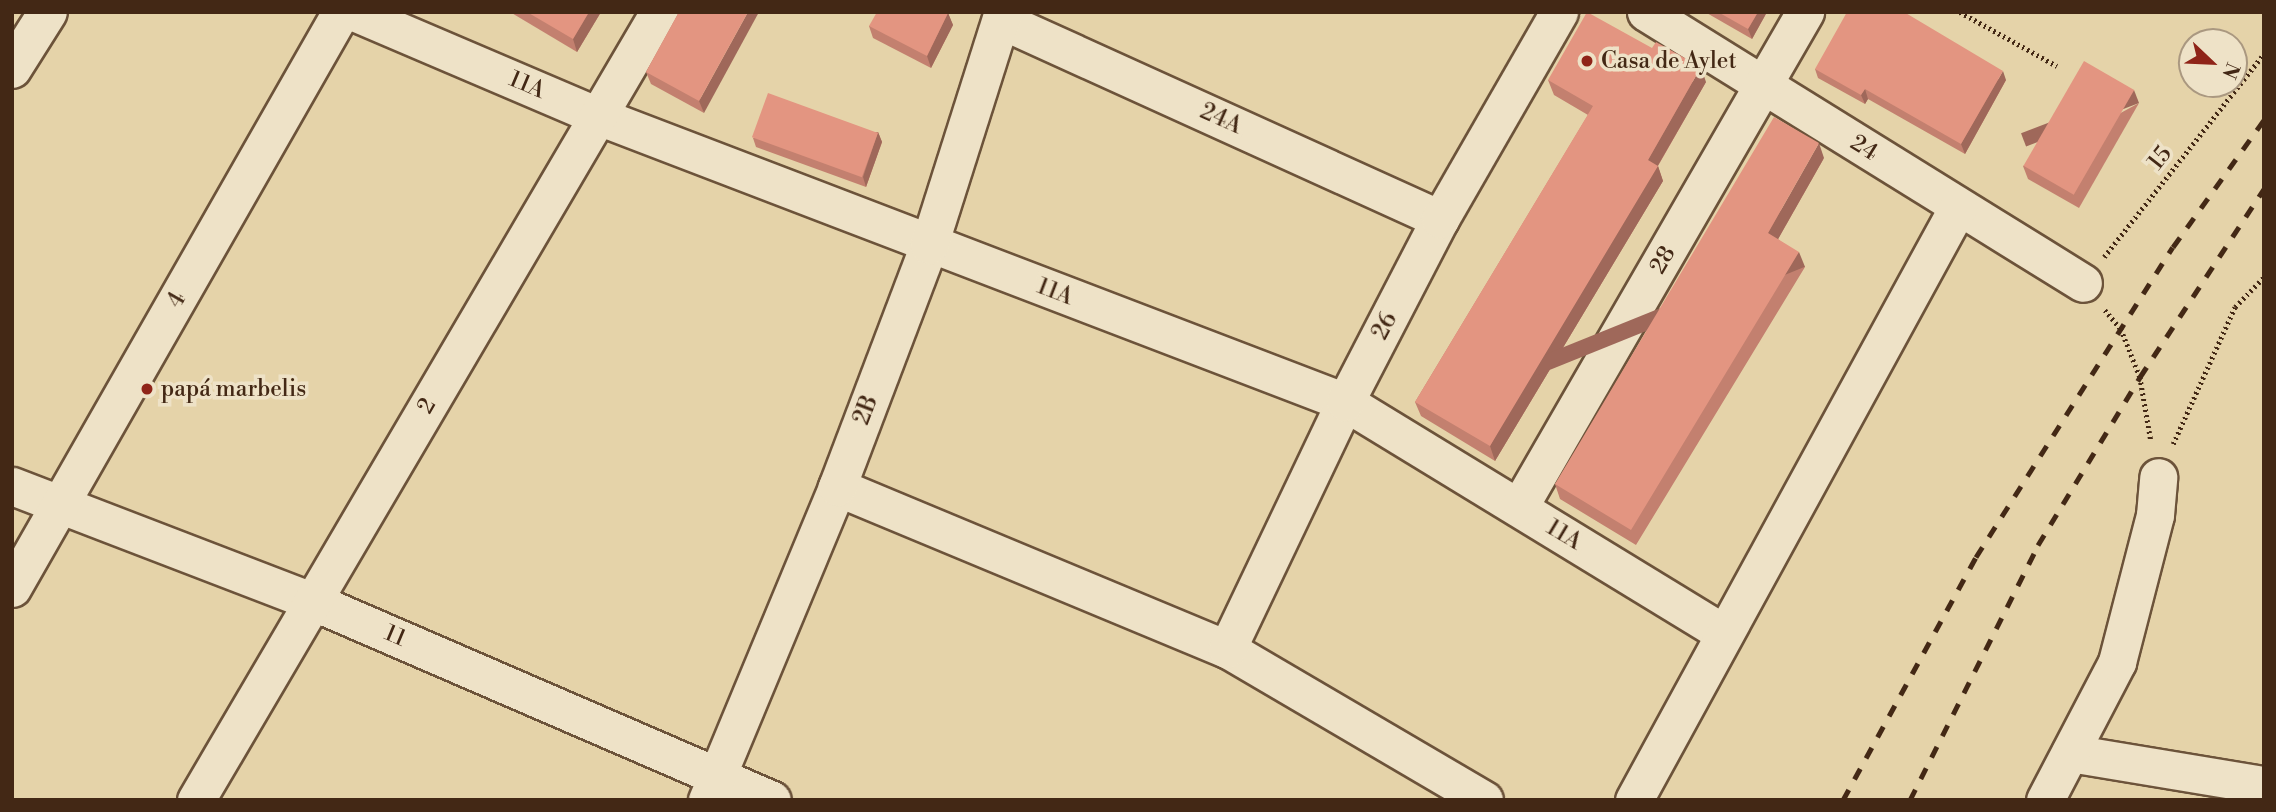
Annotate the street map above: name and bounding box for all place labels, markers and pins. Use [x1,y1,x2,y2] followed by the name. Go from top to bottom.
[1601,47,1737,75] place label: Casa de Aylet
[1579,53,1595,69] marker: Casa de Aylet
[161,375,306,403] place label: papá marbelis
[139,381,155,397] marker: papá marbelis

